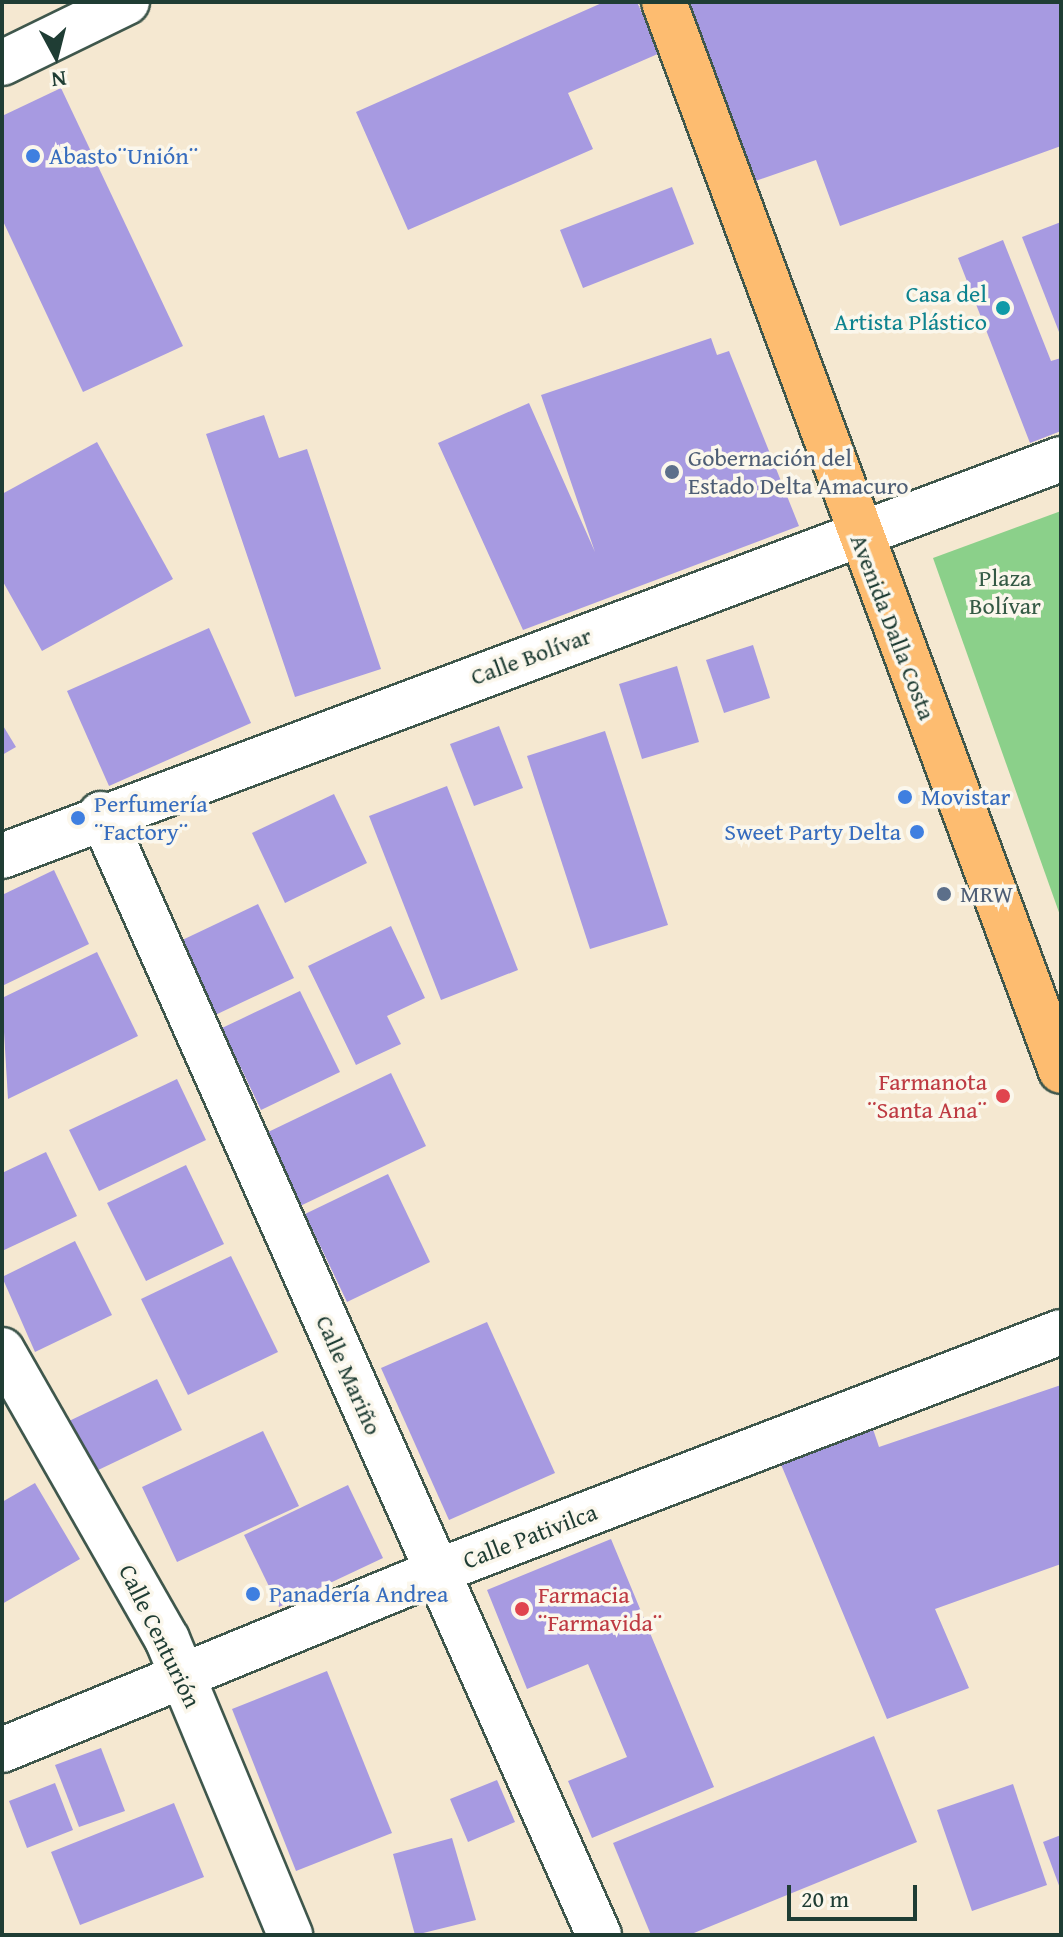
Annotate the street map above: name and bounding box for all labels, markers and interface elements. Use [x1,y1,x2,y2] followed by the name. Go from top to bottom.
[16,16,96,96] north arrow
[50,63,68,97] text: N
[49,142,198,170] place label: Abasto¨Unión¨
[24,147,42,165] marker: Abasto¨Unión¨
[834,280,987,336] place label: Casa del Artista Plástico
[994,299,1012,317] marker: Casa del Artista Plástico
[688,444,908,500] place label: Gobernación del Estado Delta Amacuro
[663,463,681,481] marker: Gobernación del Estado Delta Amacuro
[844,530,942,724] street label: Avenida Dalla Costa
[969,564,1041,620] park label: Plaza Bolívar
[467,621,595,691] street label: Calle Bolívar
[921,783,1010,811] place label: Movistar
[896,788,914,806] marker: Movistar
[94,790,208,846] place label: Perfumería ¨Factory¨
[69,809,87,827] marker: Perfumería ¨Factory¨
[724,818,901,846] place label: Sweet Party Delta
[908,823,926,841] marker: Sweet Party Delta
[960,880,1013,908] place label: MRW
[935,885,953,903] marker: MRW
[867,1068,987,1124] place label: Farmanota ¨Santa Ana¨
[994,1087,1012,1105] marker: Farmanota ¨Santa Ana¨
[310,1311,388,1439] street label: Calle Mariño
[459,1497,601,1575] street label: Calle Pativilca
[113,1560,207,1712] street label: Calle Centurión
[269,1580,448,1608] place label: Panadería Andrea
[538,1581,662,1637] place label: Farmacia ¨Farmavida¨
[244,1585,262,1603] marker: Panadería Andrea
[513,1600,531,1618] marker: Farmacia ¨Farmavida¨
[791,1869,921,1919] scale bar
[801,1881,849,1916] text: 20 m

